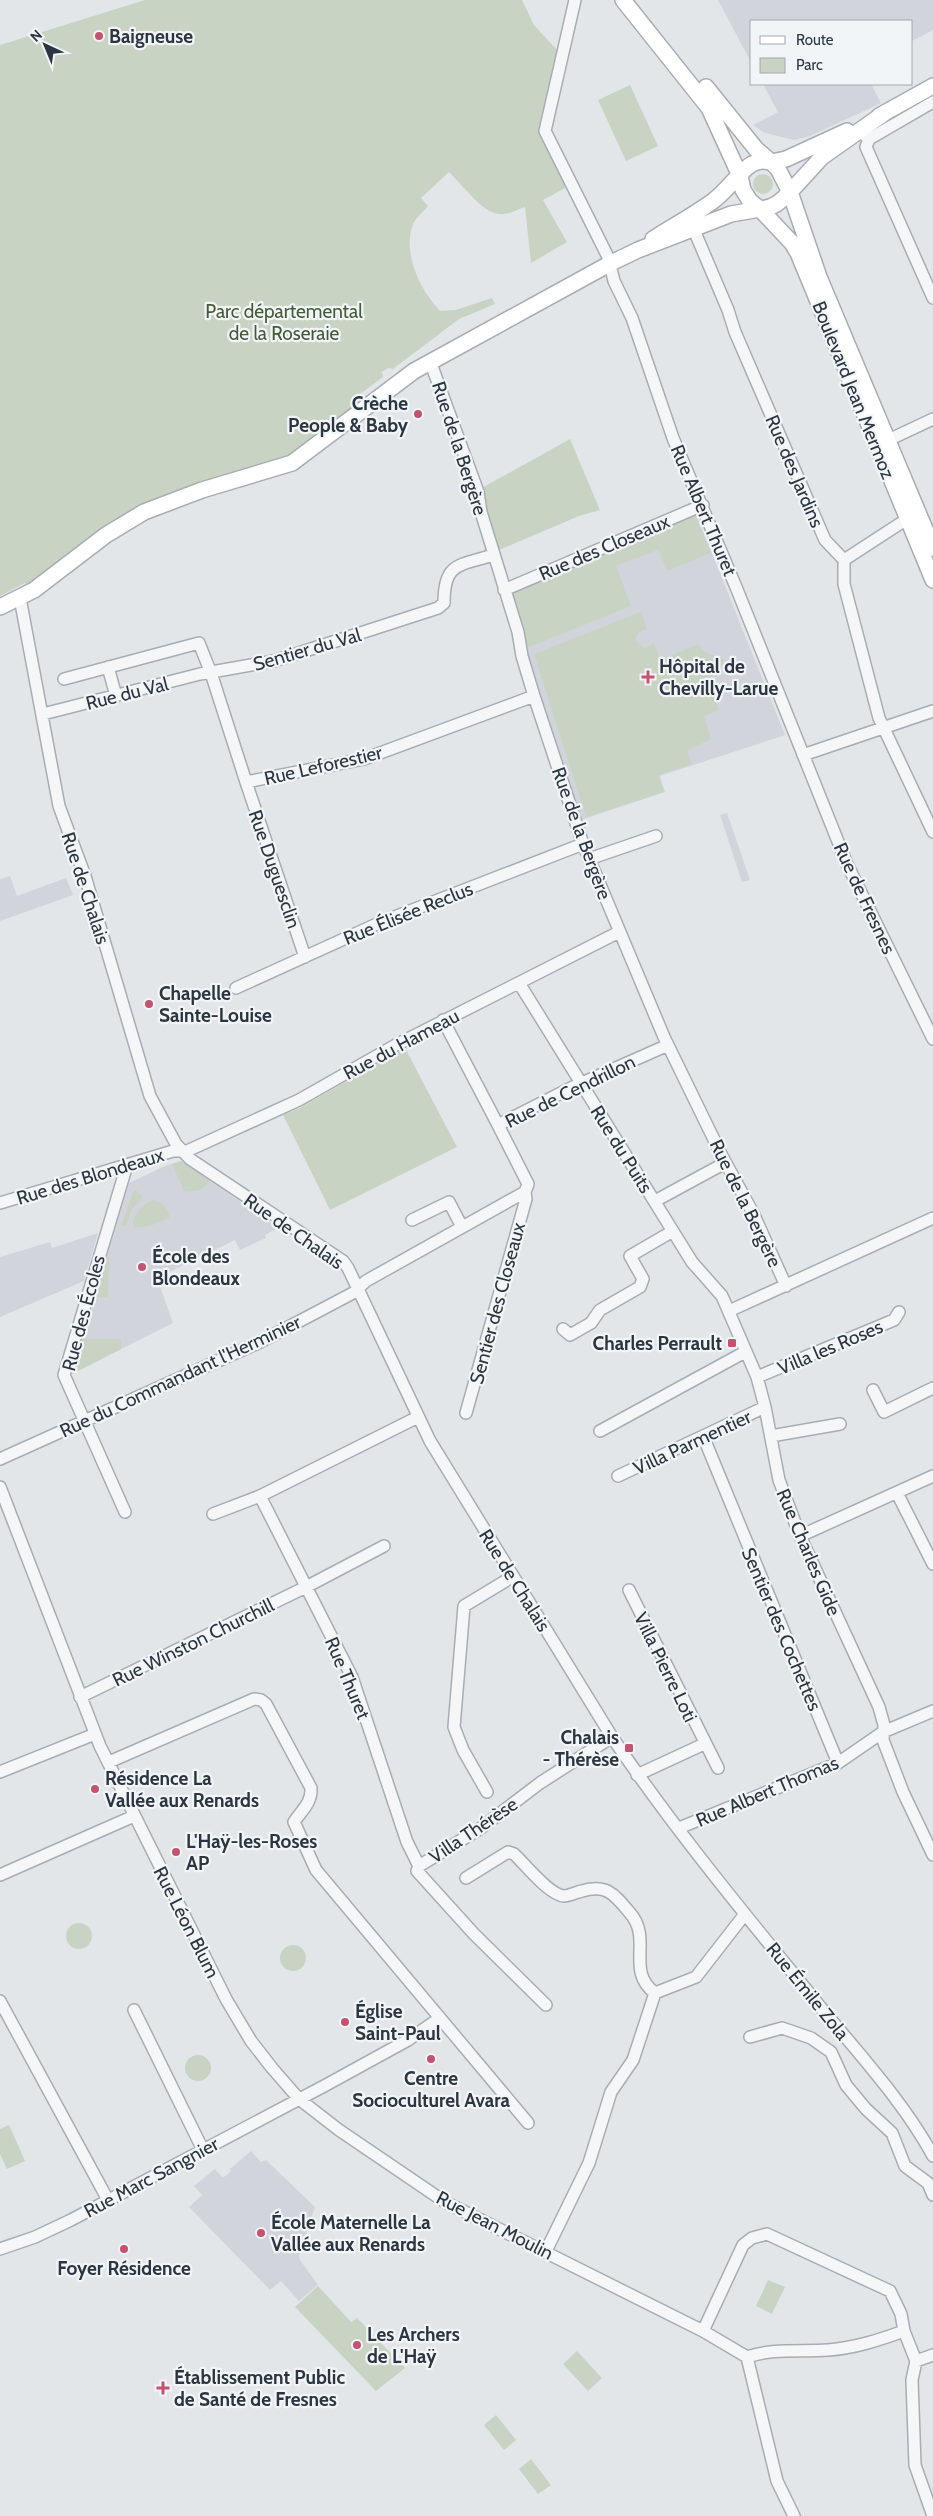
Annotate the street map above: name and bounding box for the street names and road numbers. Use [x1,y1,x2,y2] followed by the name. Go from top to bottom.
[807,298,900,483] street label: Boulevard Jean Mermoz
[427,378,492,518] street label: Rue de la Bergère
[760,411,829,531] street label: Rue des Jardins
[666,441,742,580] street label: Rue Albert Thuret
[535,510,673,585] street label: Rue des Closeaux
[251,623,364,676] street label: Sentier du Val
[83,672,171,715] street label: Rue du Val
[262,741,384,790] street label: Rue Leforestier
[547,764,616,903] street label: Rue de la Bergère
[244,807,306,931] street label: Rue Duguesclin
[57,829,114,947] street label: Rue de Chalais
[829,839,900,958] street label: Rue de Fresnes
[340,876,476,950] street label: Rue Élisée Reclus
[339,1004,463,1085] street label: Rue du Hameau
[501,1050,639,1133] street label: Rue de Cendrillon
[586,1101,658,1197] street label: Rue du Puits
[705,1136,787,1271] street label: Rue de la Bergère
[14,1143,167,1210] street label: Rue des Blondeaux
[239,1189,348,1274] street label: Rue de Chalais
[465,1220,530,1386] street label: Sentier des Closeaux
[56,1252,110,1373] street label: Rue des Écoles
[56,1310,304,1443] street label: Rue du Commandant l'Herminier
[774,1315,886,1380] street label: Villa les Roses
[630,1405,755,1480] street label: Villa Parmentier
[771,1485,846,1619] street label: Rue Charles Gide
[474,1525,555,1636] street label: Rue de Chalais
[737,1544,826,1714] street label: Sentier des Cochettes
[109,1593,278,1692] street label: Rue Winston Churchill
[629,1609,702,1726] street label: Villa Pierre Loti
[320,1634,375,1723] street label: Rue Thuret
[692,1751,842,1832] street label: Rue Albert Thomas
[425,1792,522,1868] street label: Villa Thérèse
[149,1863,224,1982] street label: Rue Léon Blum
[761,1937,855,2045] street label: Rue Émile Zola
[80,2132,222,2223] street label: Rue Marc Sangnier
[432,2186,557,2265] street label: Rue Jean Moulin

